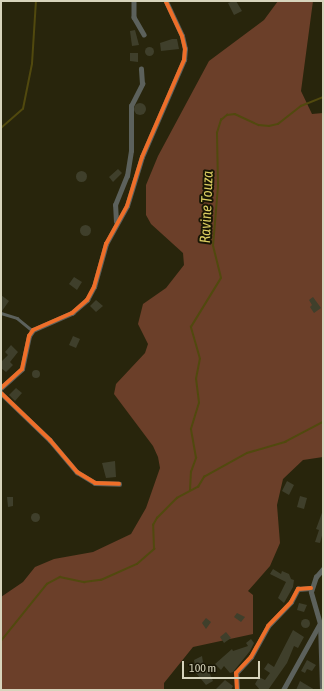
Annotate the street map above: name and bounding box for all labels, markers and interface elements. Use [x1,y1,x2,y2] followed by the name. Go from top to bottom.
[196,170,216,244] water label: Ravine Touza
[184,653,262,679] scale bar
[189,661,216,675] text: 100 m

